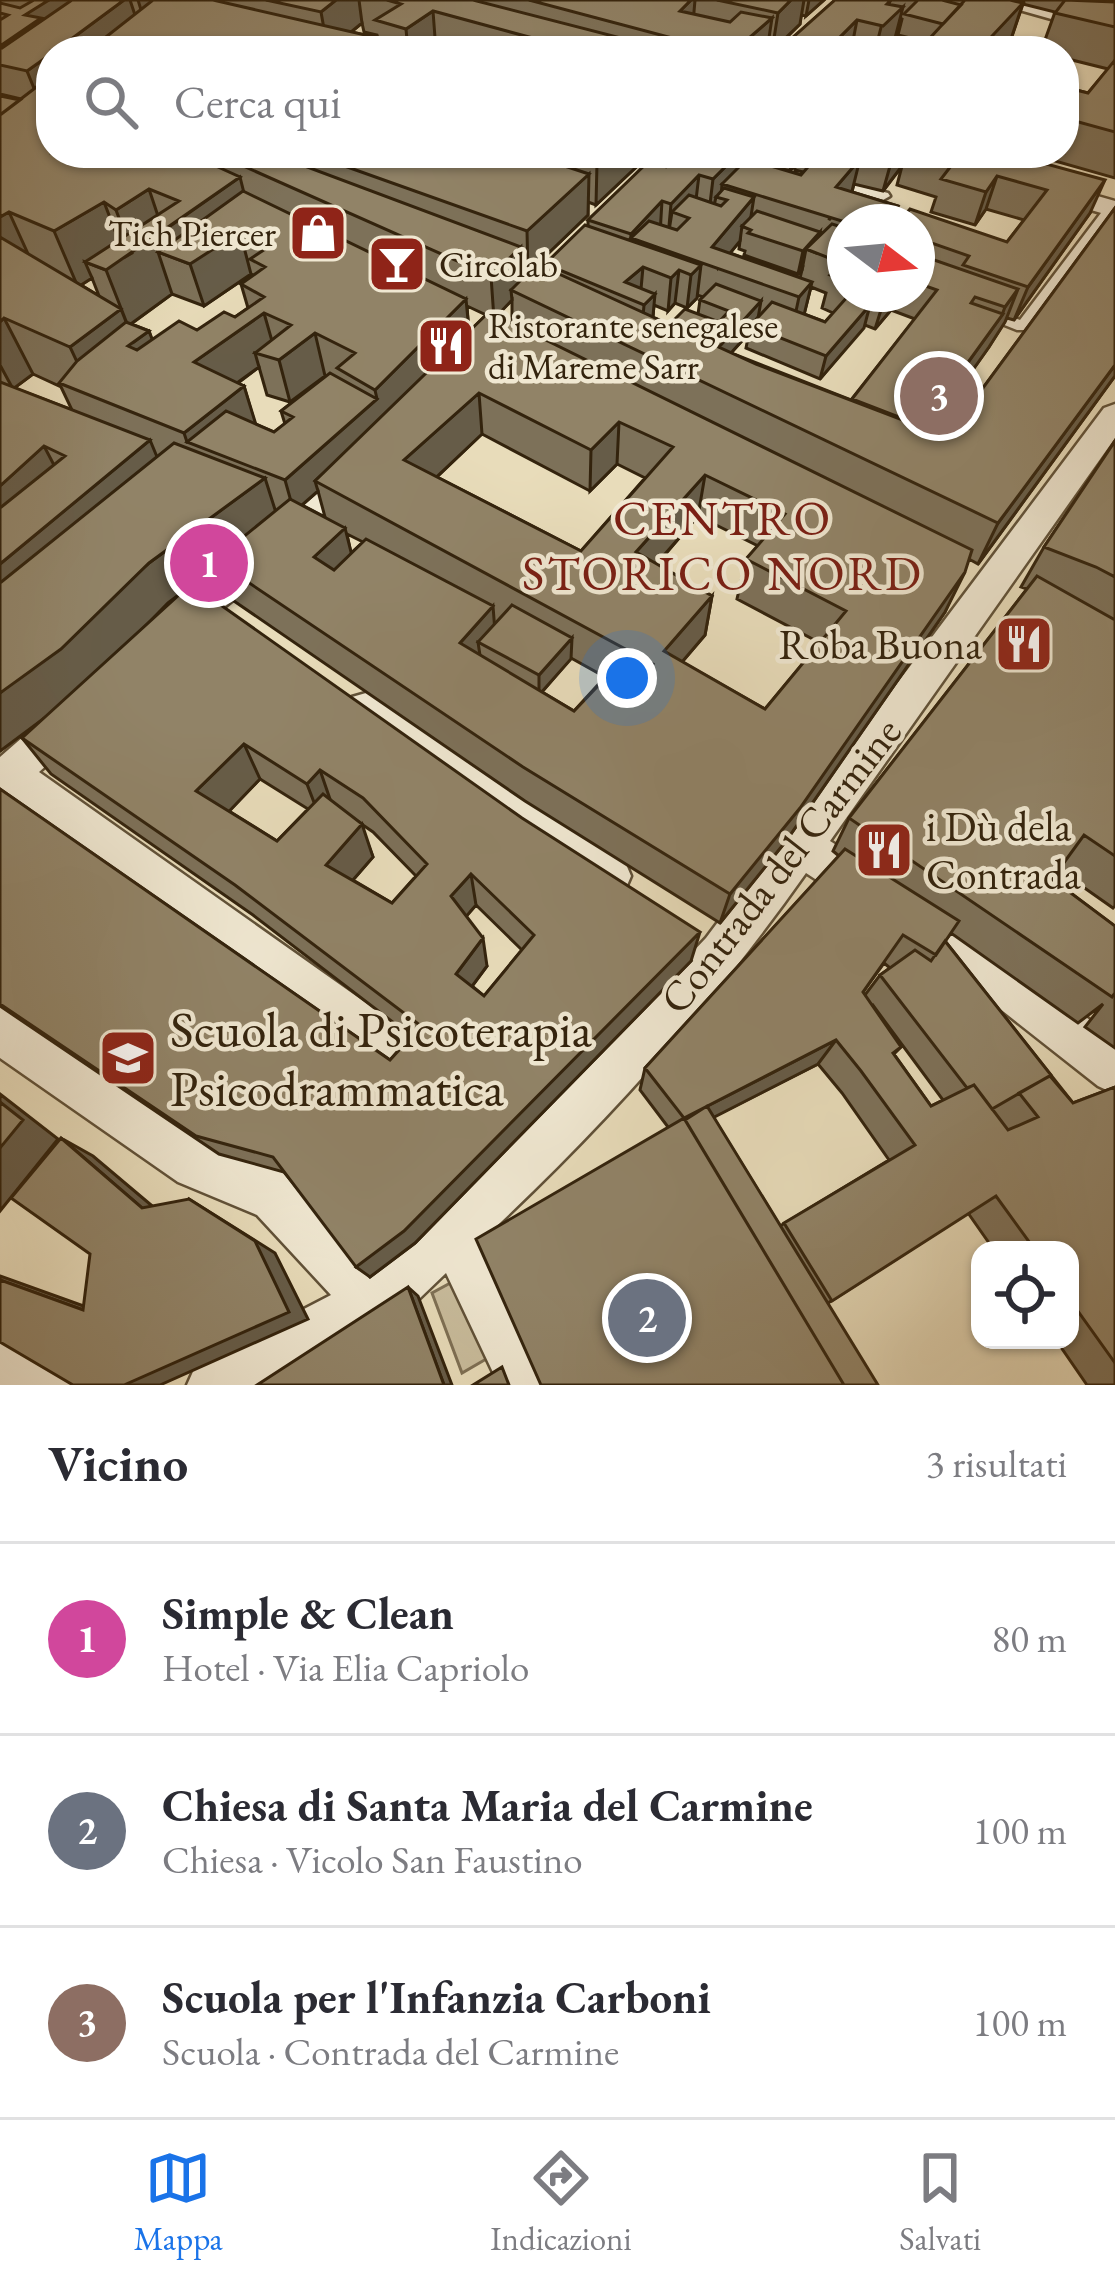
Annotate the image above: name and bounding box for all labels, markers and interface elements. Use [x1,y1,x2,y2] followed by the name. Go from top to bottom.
[36,36,1079,168] search box
[78,69,144,135] icon: search
[174,73,341,131] text: Cerca qui
[287,202,349,264] shop icon: Tich Piercer
[827,204,935,312] north arrow
[108,210,276,257] place label: Tich Piercer
[366,233,428,295] bar icon: Circolab
[439,241,558,288] place label: Circolab
[488,302,778,390] place label: Ristorante senegalese di Mareme Sarr
[415,315,477,377] restaurant icon: Ristorante senegalese di Mareme Sarr
[900,351,978,441] pin: 3
[522,487,924,604] district label: CENTRO STORICO NORD
[170,518,248,608] pin: 1
[993,613,1055,675] restaurant icon: Roba Buona
[779,617,982,672] place label: Roba Buona
[597,648,657,708] your location
[647,706,913,1025] street label: Contrada del Carmine
[926,799,1081,902] place label: i Dù dela Contrada
[853,819,915,881] restaurant icon: i Dù dela Contrada
[170,996,592,1121] place label: Scuola di Psicoterapia Psicodrammatica
[97,1027,159,1089] school or university icon: Scuola di Psicoterapia Psicodrammatica
[971,1241,1079,1349] map controls
[971,1241,1079,1349] button: locate
[608,1273,686,1363] pin: 2
[48,1430,188,1496] text: Vicino
[926,1438,1067,1489] text: 3 risultati
[162,1584,454,1642] text: Simple & Clean
[77,1613,97,1664] text: 1
[991,1613,1067,1664] text: 80 m
[162,1642,529,1693] text: Hotel · Via Elia Capriolo
[162,1776,813,1834] text: Chiesa di Santa Maria del Carmine
[77,1805,97,1856] text: 2
[973,1805,1067,1856] text: 100 m
[162,1834,583,1885] text: Chiesa · Vicolo San Faustino
[162,1968,711,2026] text: Scuola per l'Infanzia Carboni
[77,1997,97,2048] text: 3
[973,1997,1067,2048] text: 100 m
[162,2026,619,2077] text: Scuola · Contrada del Carmine
[134,2145,223,2260] tab: Mappa
[490,2145,632,2260] tab: Indicazioni
[899,2145,981,2260] tab: Salvati

